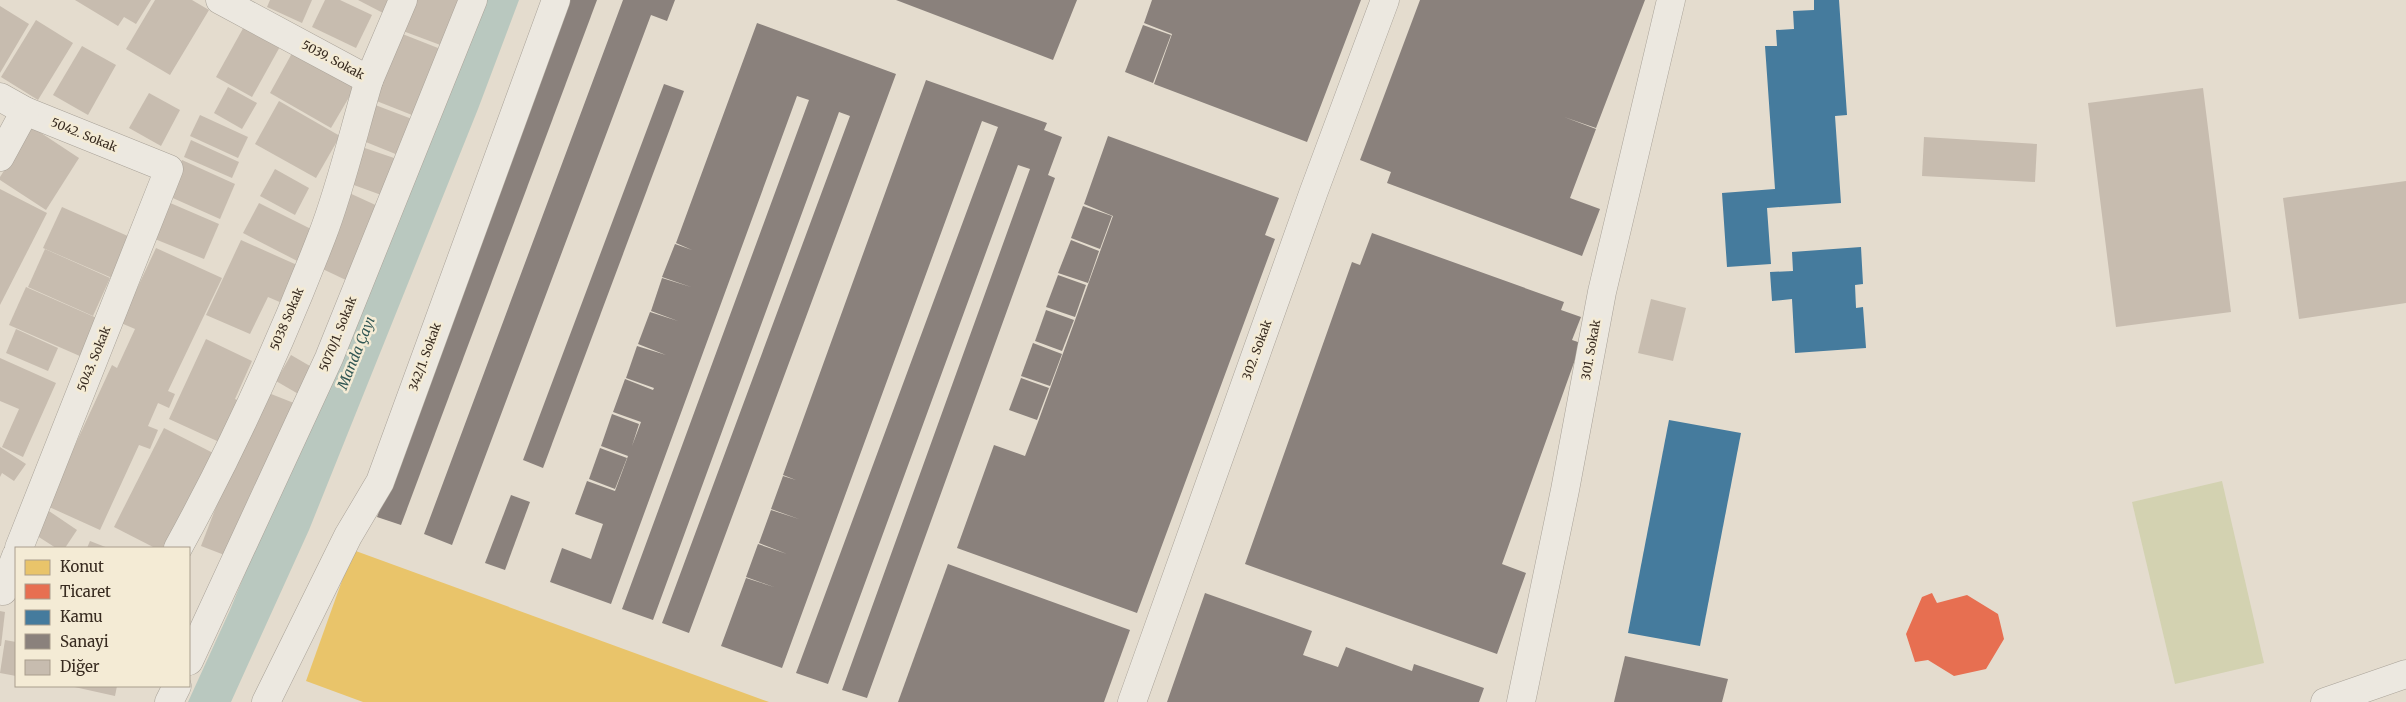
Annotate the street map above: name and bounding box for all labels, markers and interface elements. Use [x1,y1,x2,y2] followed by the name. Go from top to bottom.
[299,37,367,82] street label: 5039. Sokak
[49,114,120,155] street label: 5042. Sokak
[267,285,307,352] street label: 5038 Sokak
[316,294,359,373] street label: 5070/1. Sokak
[333,314,379,393] water label: Manda Çayı
[1239,317,1274,382] street label: 302. Sokak
[1578,318,1603,381] street label: 301. Sokak
[405,320,444,393] street label: 342/1. Sokak
[74,324,114,394] street label: 5043. Sokak
[15,547,190,687] legend
[60,557,104,576] text: Konut
[60,582,111,601] text: Ticaret
[60,607,103,626] text: Kamu
[60,632,109,651] text: Sanayi
[60,657,100,676] text: Diğer

